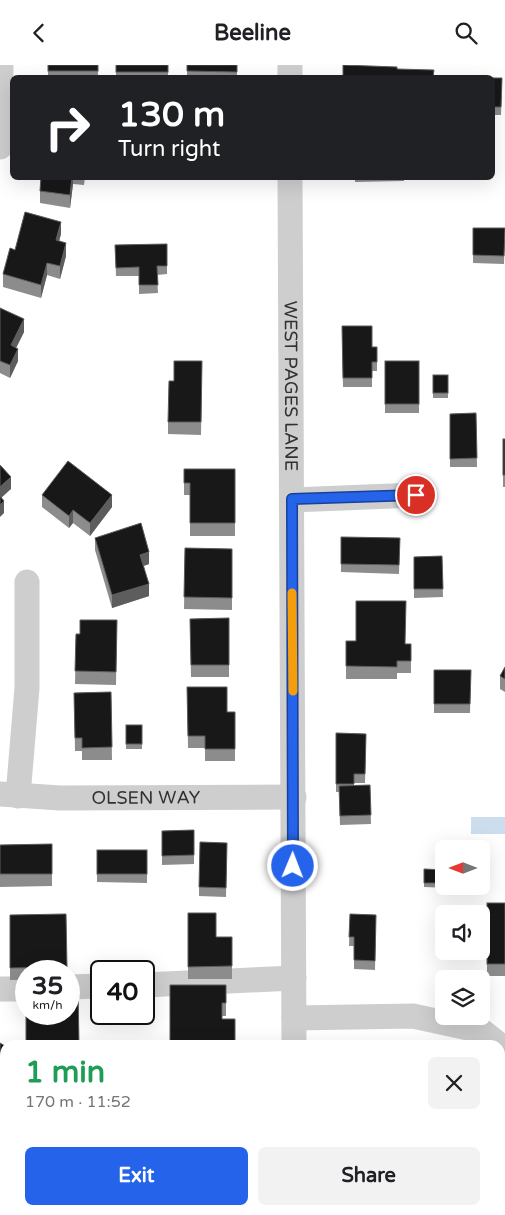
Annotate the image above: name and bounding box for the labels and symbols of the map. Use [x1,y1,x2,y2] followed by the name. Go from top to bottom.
[280,301,302,471] street label: WEST PAGES LANE
[395,474,437,516] pin
[91,786,201,809] street label: OLSEN WAY
[266,839,318,891] position arrow
[435,840,490,895] north arrow
[90,960,155,1025] speed limit sign: 40

